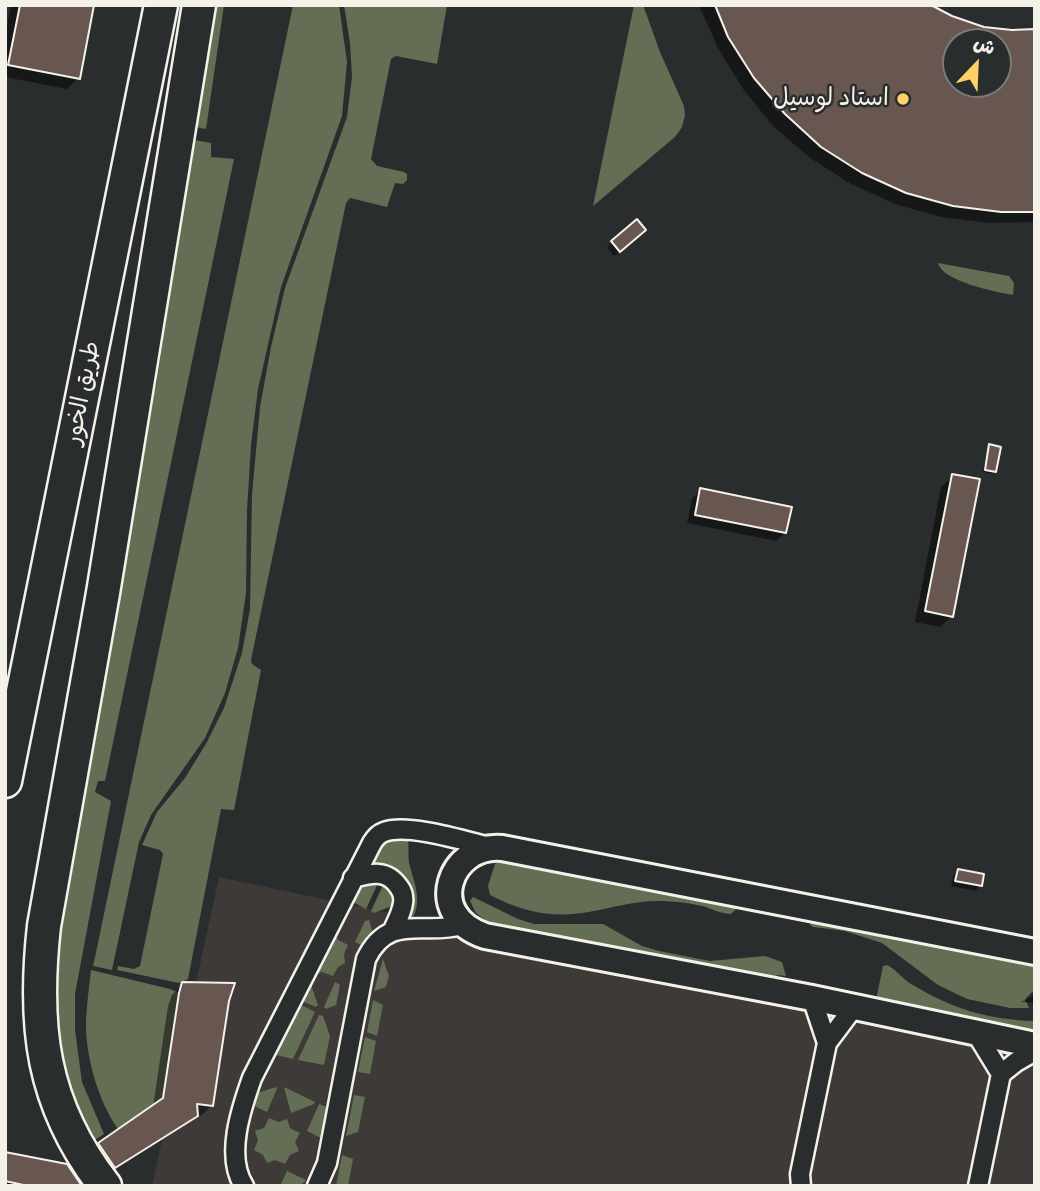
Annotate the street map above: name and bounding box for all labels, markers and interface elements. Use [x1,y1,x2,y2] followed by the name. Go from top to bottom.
[942,28,1012,98] north arrow
[970,30,999,61] text: ش
[773,85,889,113] place label: استاد لوسيل
[895,91,911,107] marker: استاد لوسيل
[59,339,107,447] street label: طريق الخور

